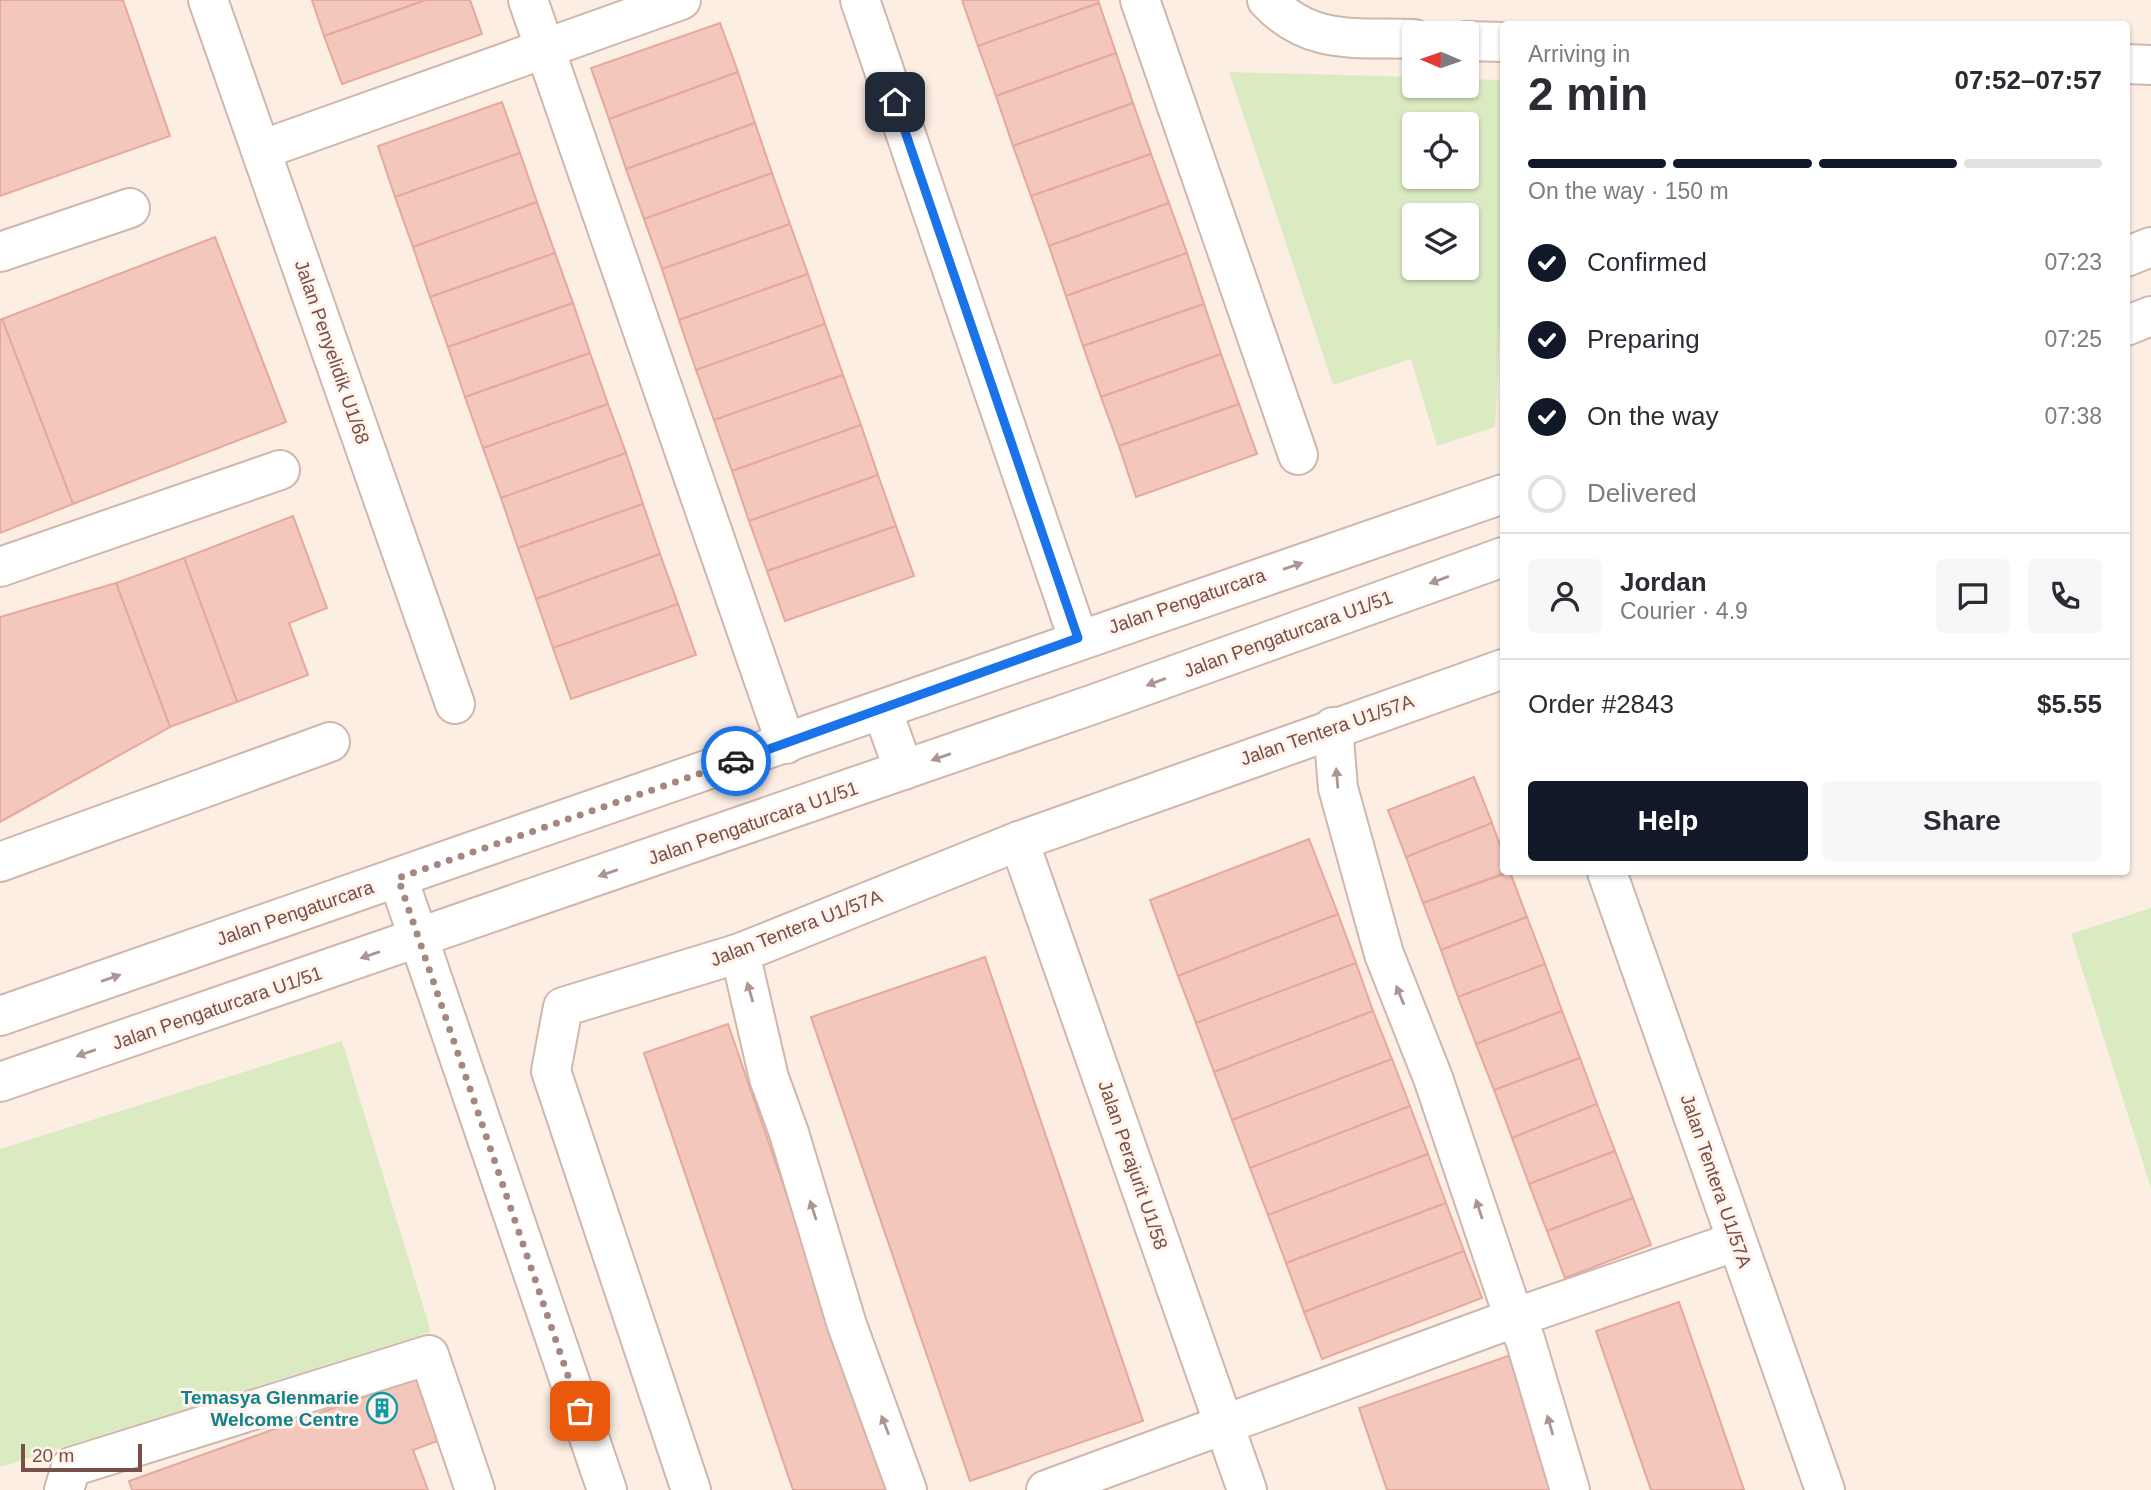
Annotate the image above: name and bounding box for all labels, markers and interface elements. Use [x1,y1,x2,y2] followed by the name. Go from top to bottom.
[1402,21,1479,98] north arrow
[1402,21,1479,280] map controls
[1528,41,1630,67] text: Arriving in
[1955,65,2102,95] text: 07:52–07:57
[1528,68,1648,120] text: 2 min
[865,72,925,132] pin
[876,83,914,121] icon: home
[1402,112,1479,189] button: locate
[1528,178,1729,204] text: On the way · 150 m
[1402,203,1479,280] button: layers
[1528,244,1566,282] icon: check
[1587,247,1707,277] text: Confirmed
[2044,249,2102,275] text: 07:23
[291,257,373,447] street label: Jalan Penyelidik U1/68
[1528,321,1566,359] icon: check
[1587,324,1700,354] text: Preparing
[2044,326,2102,352] text: 07:25
[1528,398,1566,436] icon: check
[1587,401,1719,431] text: On the way
[2044,403,2102,429] text: 07:38
[1587,478,1697,508] text: Delivered
[1528,559,1602,633] button: person
[1936,559,2010,633] button: chat
[2028,559,2102,633] button: phone
[1282,560,1303,570] one-way arrow
[1106,564,1269,638] street label: Jalan Pengaturcara
[1620,567,1707,597] text: Jordan
[1429,575,1450,586] one-way arrow
[1181,586,1395,682] street label: Jalan Pengaturcara U1/51
[1620,598,1748,624] text: Courier · 4.9
[1145,676,1166,687] one-way arrow
[1528,689,1674,719] text: Order #2843
[2037,689,2102,719] text: $5.55
[1237,690,1417,770] street label: Jalan Tentera U1/57A
[701,726,771,796] courier
[717,742,755,780] icon: car
[931,752,952,763] one-way arrow
[1331,766,1342,788] one-way arrow
[645,777,861,869] street label: Jalan Pengaturcara U1/51
[1528,781,1808,861] button: Help
[1822,781,2102,861] button: Share
[598,868,619,879] one-way arrow
[214,876,377,950] street label: Jalan Pengaturcara
[707,885,885,970] street label: Jalan Tentera U1/57A
[360,950,381,961] one-way arrow
[109,962,325,1054] street label: Jalan Pengaturcara U1/51
[100,972,121,983] one-way arrow
[745,981,755,1002] one-way arrow
[1395,985,1406,1006] one-way arrow
[75,1048,96,1059] one-way arrow
[1094,1078,1172,1252] street label: Jalan Perajurit U1/58
[1676,1091,1756,1271] street label: Jalan Tentera U1/57A
[1474,1198,1484,1219] one-way arrow
[807,1199,818,1220] one-way arrow
[550,1381,610,1441] pin
[181,1387,359,1430] place label: Temasya Glenmarie Welcome Centre
[365,1391,399,1425] building icon: Temasya Glenmarie Welcome Centre
[561,1392,599,1430] icon: bag
[1544,1414,1554,1435] one-way arrow
[879,1415,890,1436] one-way arrow
[21,1441,142,1473] scale bar
[32,1445,74,1466] text: 20 m

